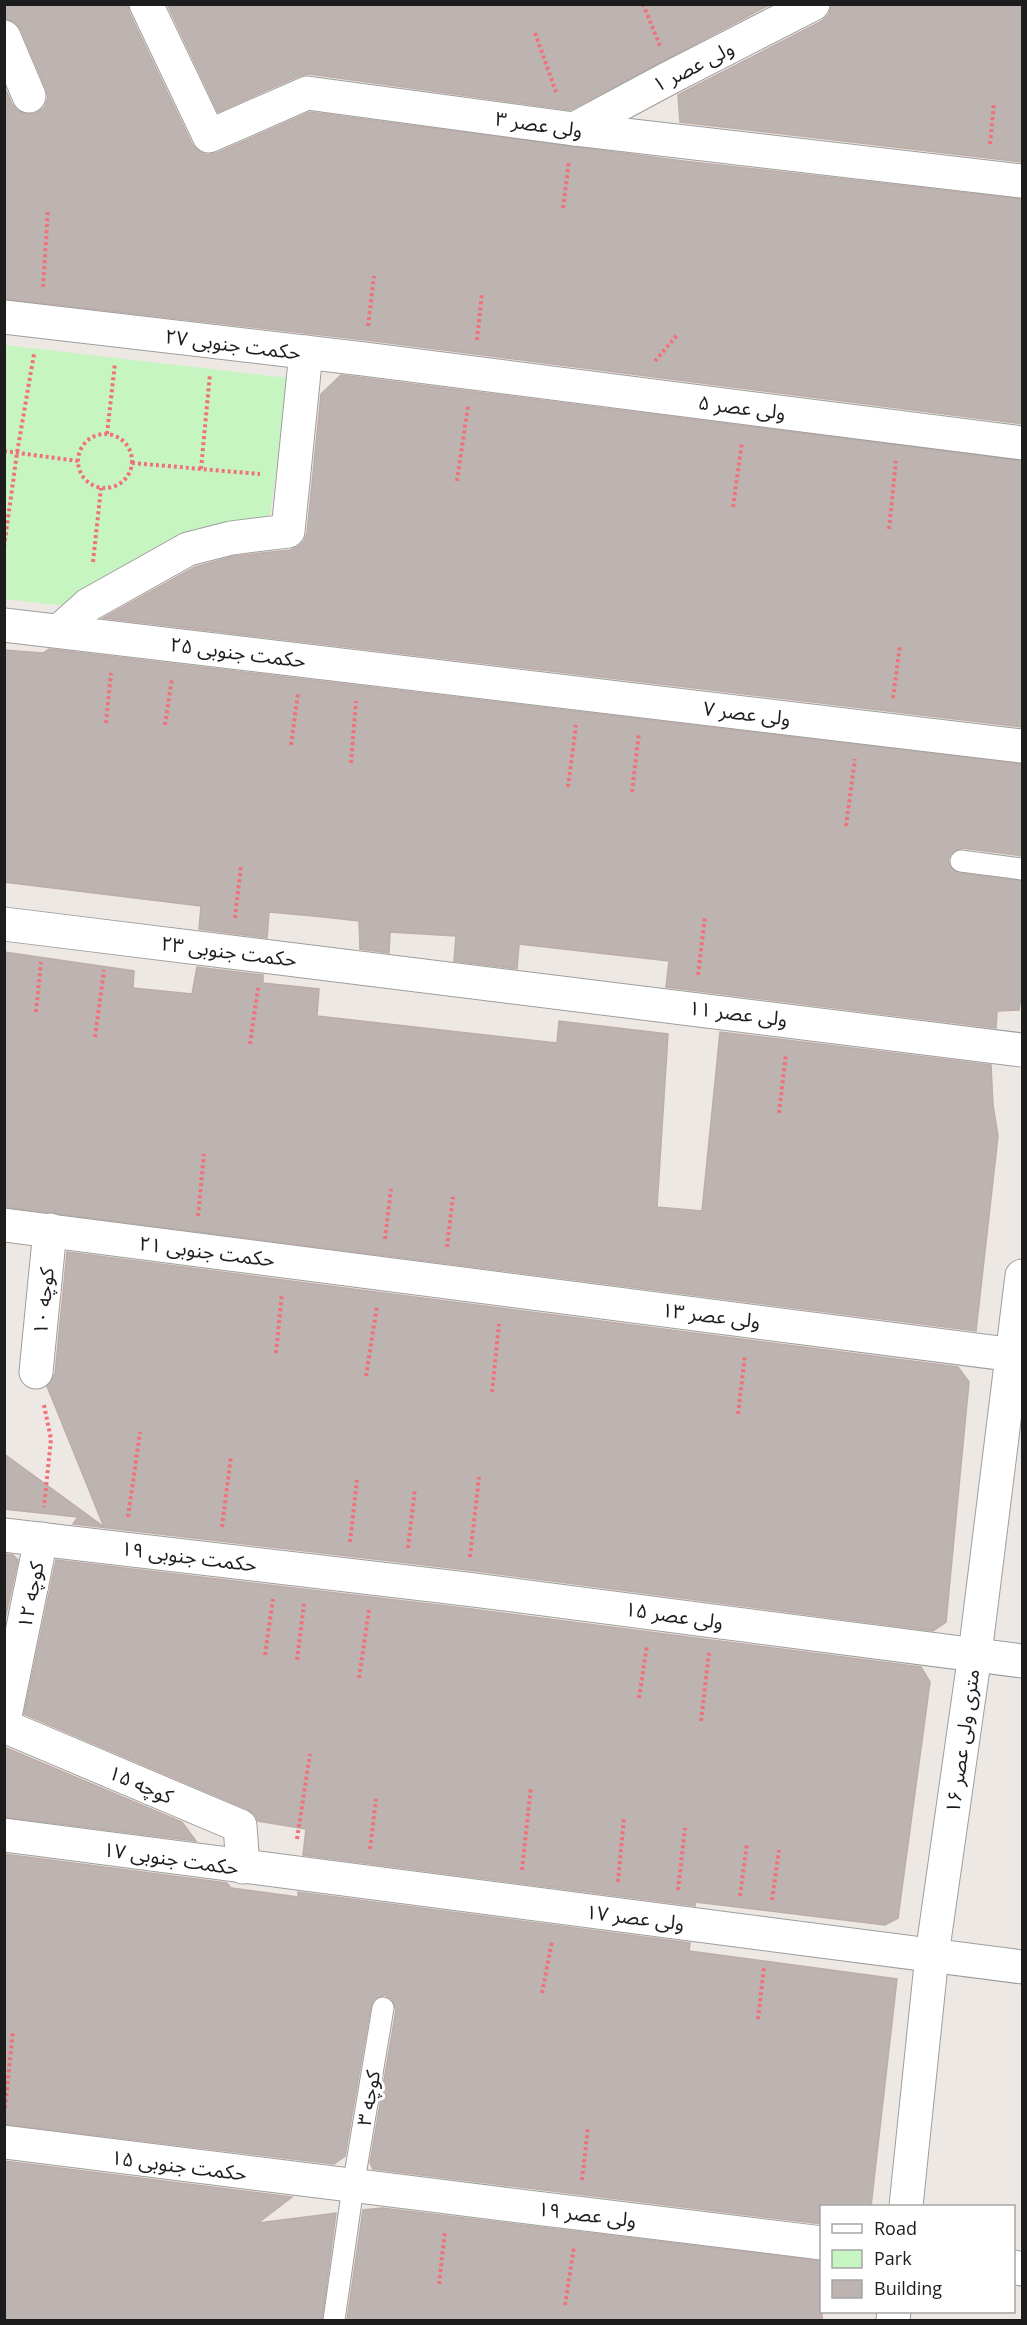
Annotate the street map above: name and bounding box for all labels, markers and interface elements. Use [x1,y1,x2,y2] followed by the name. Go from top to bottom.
[648,34,738,98] street label: ولی عصر ۱
[494,105,584,143] street label: ولی عصر ۳
[163,322,303,366] street label: حکمت جنوبی ۲۷
[697,388,787,426] street label: ولی عصر ۵
[168,630,308,674] street label: حکمت جنوبی ۲۵
[702,694,792,732] street label: ولی عصر ۷
[159,929,299,973] street label: حکمت جنوبی ۲۳
[687,994,789,1032] street label: ولی عصر ۱۱
[137,1229,277,1273] street label: حکمت جنوبی ۲۱
[26,1265,60,1336] street label: کوچه ۱۰
[660,1296,762,1334] street label: ولی عصر ۱۳
[119,1534,259,1578] street label: حکمت جنوبی ۱۹
[10,1559,50,1631] street label: کوچه ۱۲
[623,1595,725,1635] street label: ولی عصر ۱۵
[939,1667,985,1815] street label: ۱۶ متری ولی عصر
[105,1758,178,1810] street label: کوچه ۱۵
[101,1835,241,1881] street label: حکمت جنوبی ۱۷
[584,1898,686,1936] street label: ولی عصر ۱۷
[350,2067,386,2128] street label: کوچه ۳
[109,2143,249,2187] street label: حکمت جنوبی ۱۵
[536,2195,638,2233] street label: ولی عصر ۱۹
[820,2205,1015,2313] legend
[874,2216,917,2240] text: Road
[874,2246,912,2270] text: Park
[874,2276,942,2300] text: Building

